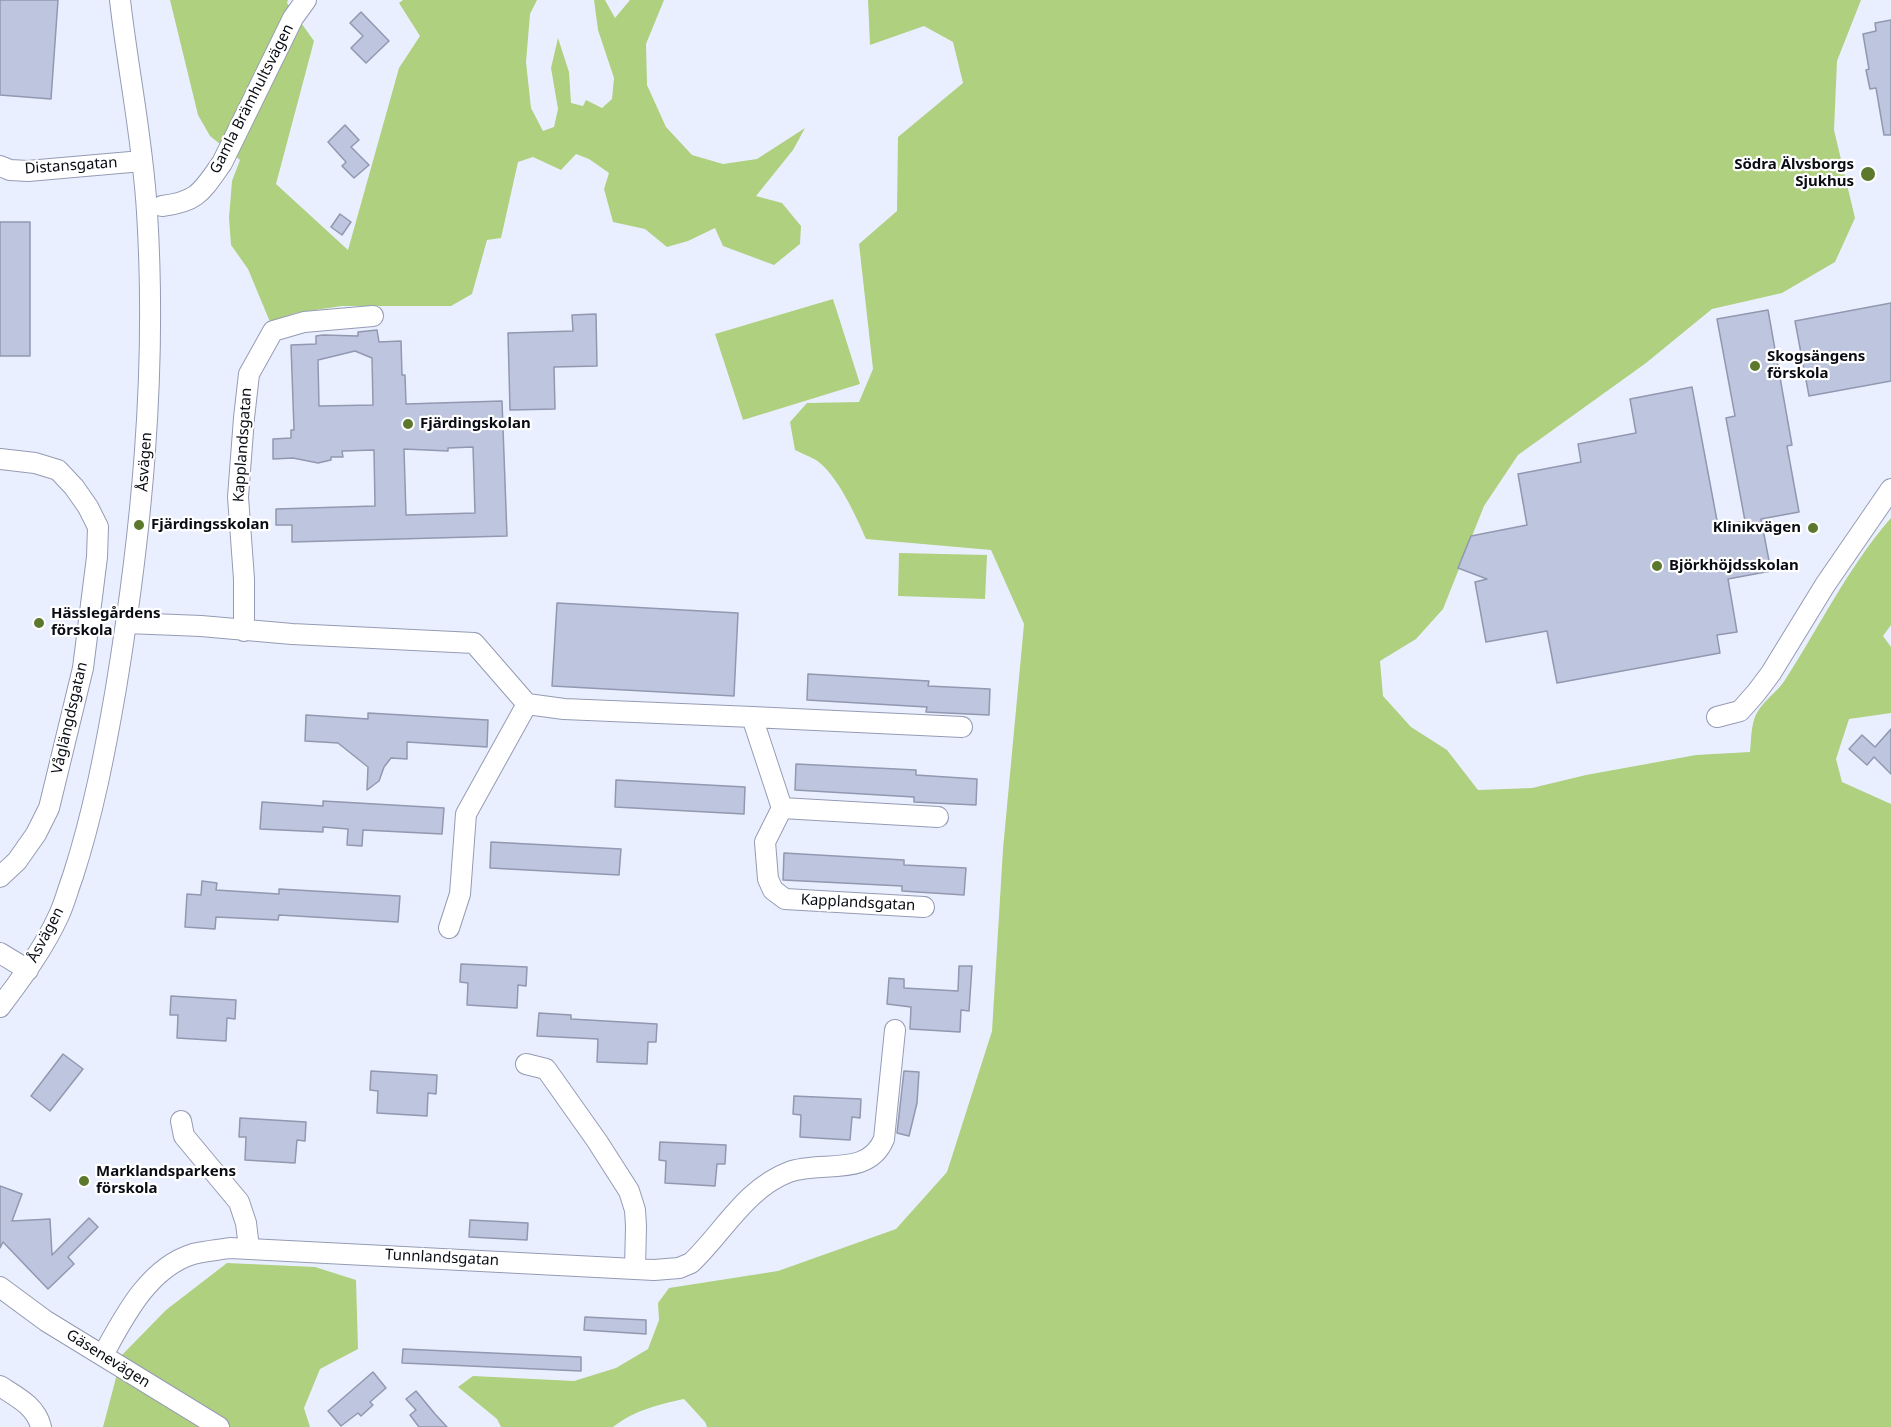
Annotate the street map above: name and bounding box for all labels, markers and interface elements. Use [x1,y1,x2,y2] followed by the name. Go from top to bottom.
[206,21,298,177] street label: Gamla Brämhultsvägen
[24,154,118,178] street label: Distansgatan
[1734,156,1854,191] place label: Södra Älvsborgs Sjukhus
[1859,165,1877,183] marker: Södra Älvsborgs Sjukhus
[1767,348,1865,383] place label: Skogsängens förskola
[1748,359,1762,373] marker: Skogsängens förskola
[230,387,256,503] street label: Kapplandsgatan
[420,415,531,433] place label: Fjärdingskolan
[401,417,415,431] marker: Fjärdingskolan
[134,432,156,492] street label: Åsvägen
[151,516,269,534] place label: Fjärdingsskolan
[132,518,146,532] marker: Fjärdingsskolan
[1713,519,1801,537] place label: Klinikvägen
[1806,521,1820,535] marker: Klinikvägen
[1669,557,1799,575] place label: Björkhöjdsskolan
[1650,559,1664,573] marker: Björkhöjdsskolan
[51,605,161,640] place label: Hässlegårdens förskola
[32,616,46,630] marker: Hässlegårdens förskola
[48,660,92,776] street label: Våglängdsgatan
[800,891,916,915] street label: Kapplandsgatan
[24,904,68,966] street label: Åsvägen
[96,1163,236,1198] place label: Marklandsparkens förskola
[77,1174,91,1188] marker: Marklandsparkens förskola
[385,1246,499,1270] street label: Tunnlandsgatan
[63,1326,153,1392] street label: Gäsenevägen

